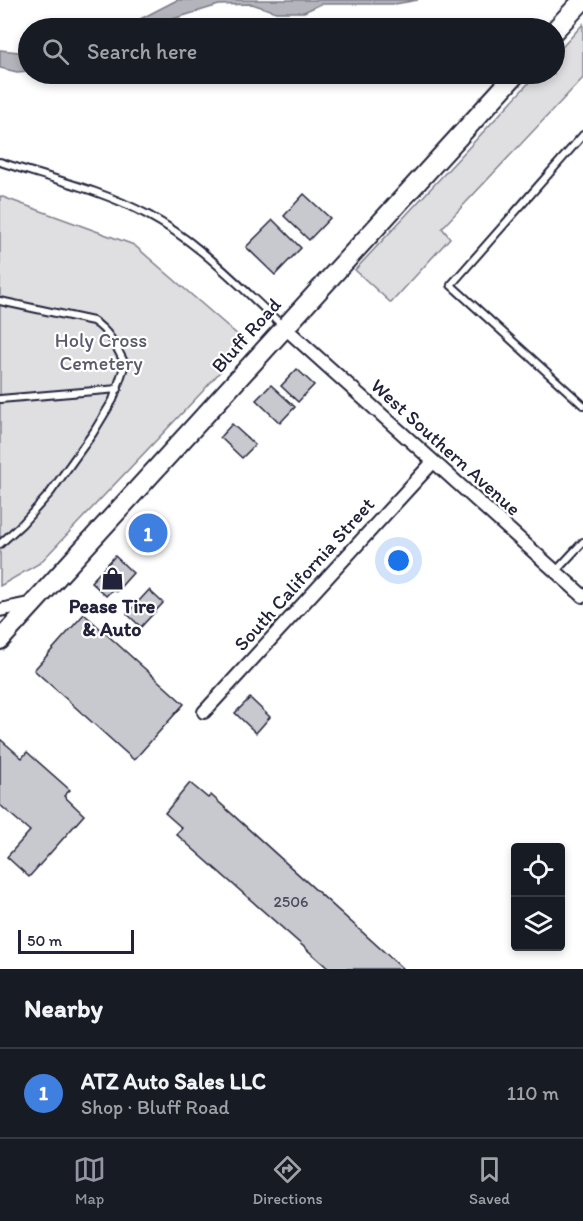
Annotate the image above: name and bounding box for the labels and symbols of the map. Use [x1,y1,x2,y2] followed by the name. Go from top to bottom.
[206,293,286,377] street label: Bluff Road
[55,328,147,375] park label: Holy Cross Cemetery
[366,373,526,521] street label: West Southern Avenue
[229,492,379,656] street label: South California Street
[128,510,168,556] pin: 1
[384,546,413,575] your location
[99,565,125,591] shop icon: Pease Tire & Auto
[69,594,156,641] place label: Pease Tire & Auto
[273,892,309,911] house number: 2506
[18,927,134,954] scale bar

